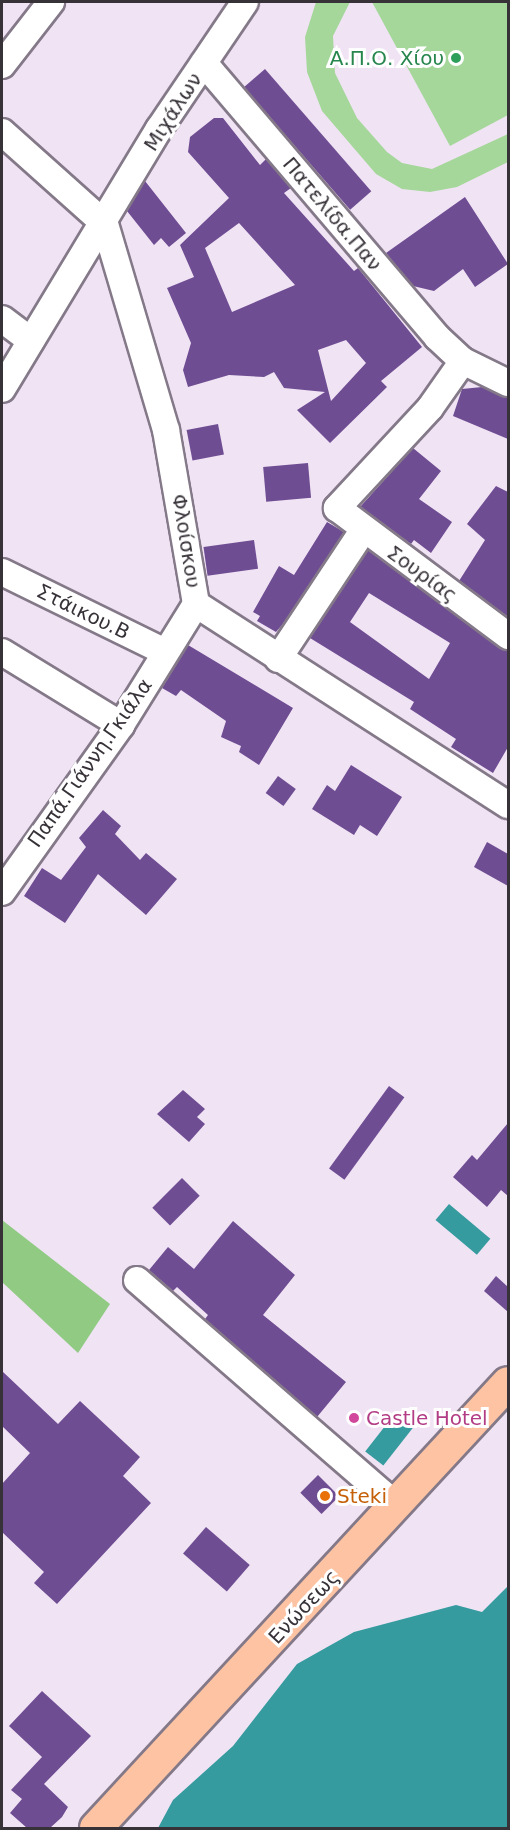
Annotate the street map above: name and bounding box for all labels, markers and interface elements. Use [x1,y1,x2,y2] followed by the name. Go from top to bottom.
[330,46,444,70] place label: Α.Π.Ο. Χίου
[449,51,463,65] marker: Α.Π.Ο. Χίου
[139,68,207,156] street label: Μιχάλων
[278,152,386,276] street label: Πατελίδα.Παν
[167,492,205,590] street label: Φλοίσκου
[382,541,462,607] street label: Σουρίας
[33,579,133,645] street label: Στάικου.Β
[23,674,157,852] street label: Παπά.Γιάννη.Γκιάλα
[366,1406,488,1430] place label: Castle Hotel
[347,1411,361,1425] marker: Castle Hotel
[337,1484,387,1508] place label: Steki
[318,1489,332,1503] marker: Steki
[264,1565,344,1649] street label: Ενώσεως

